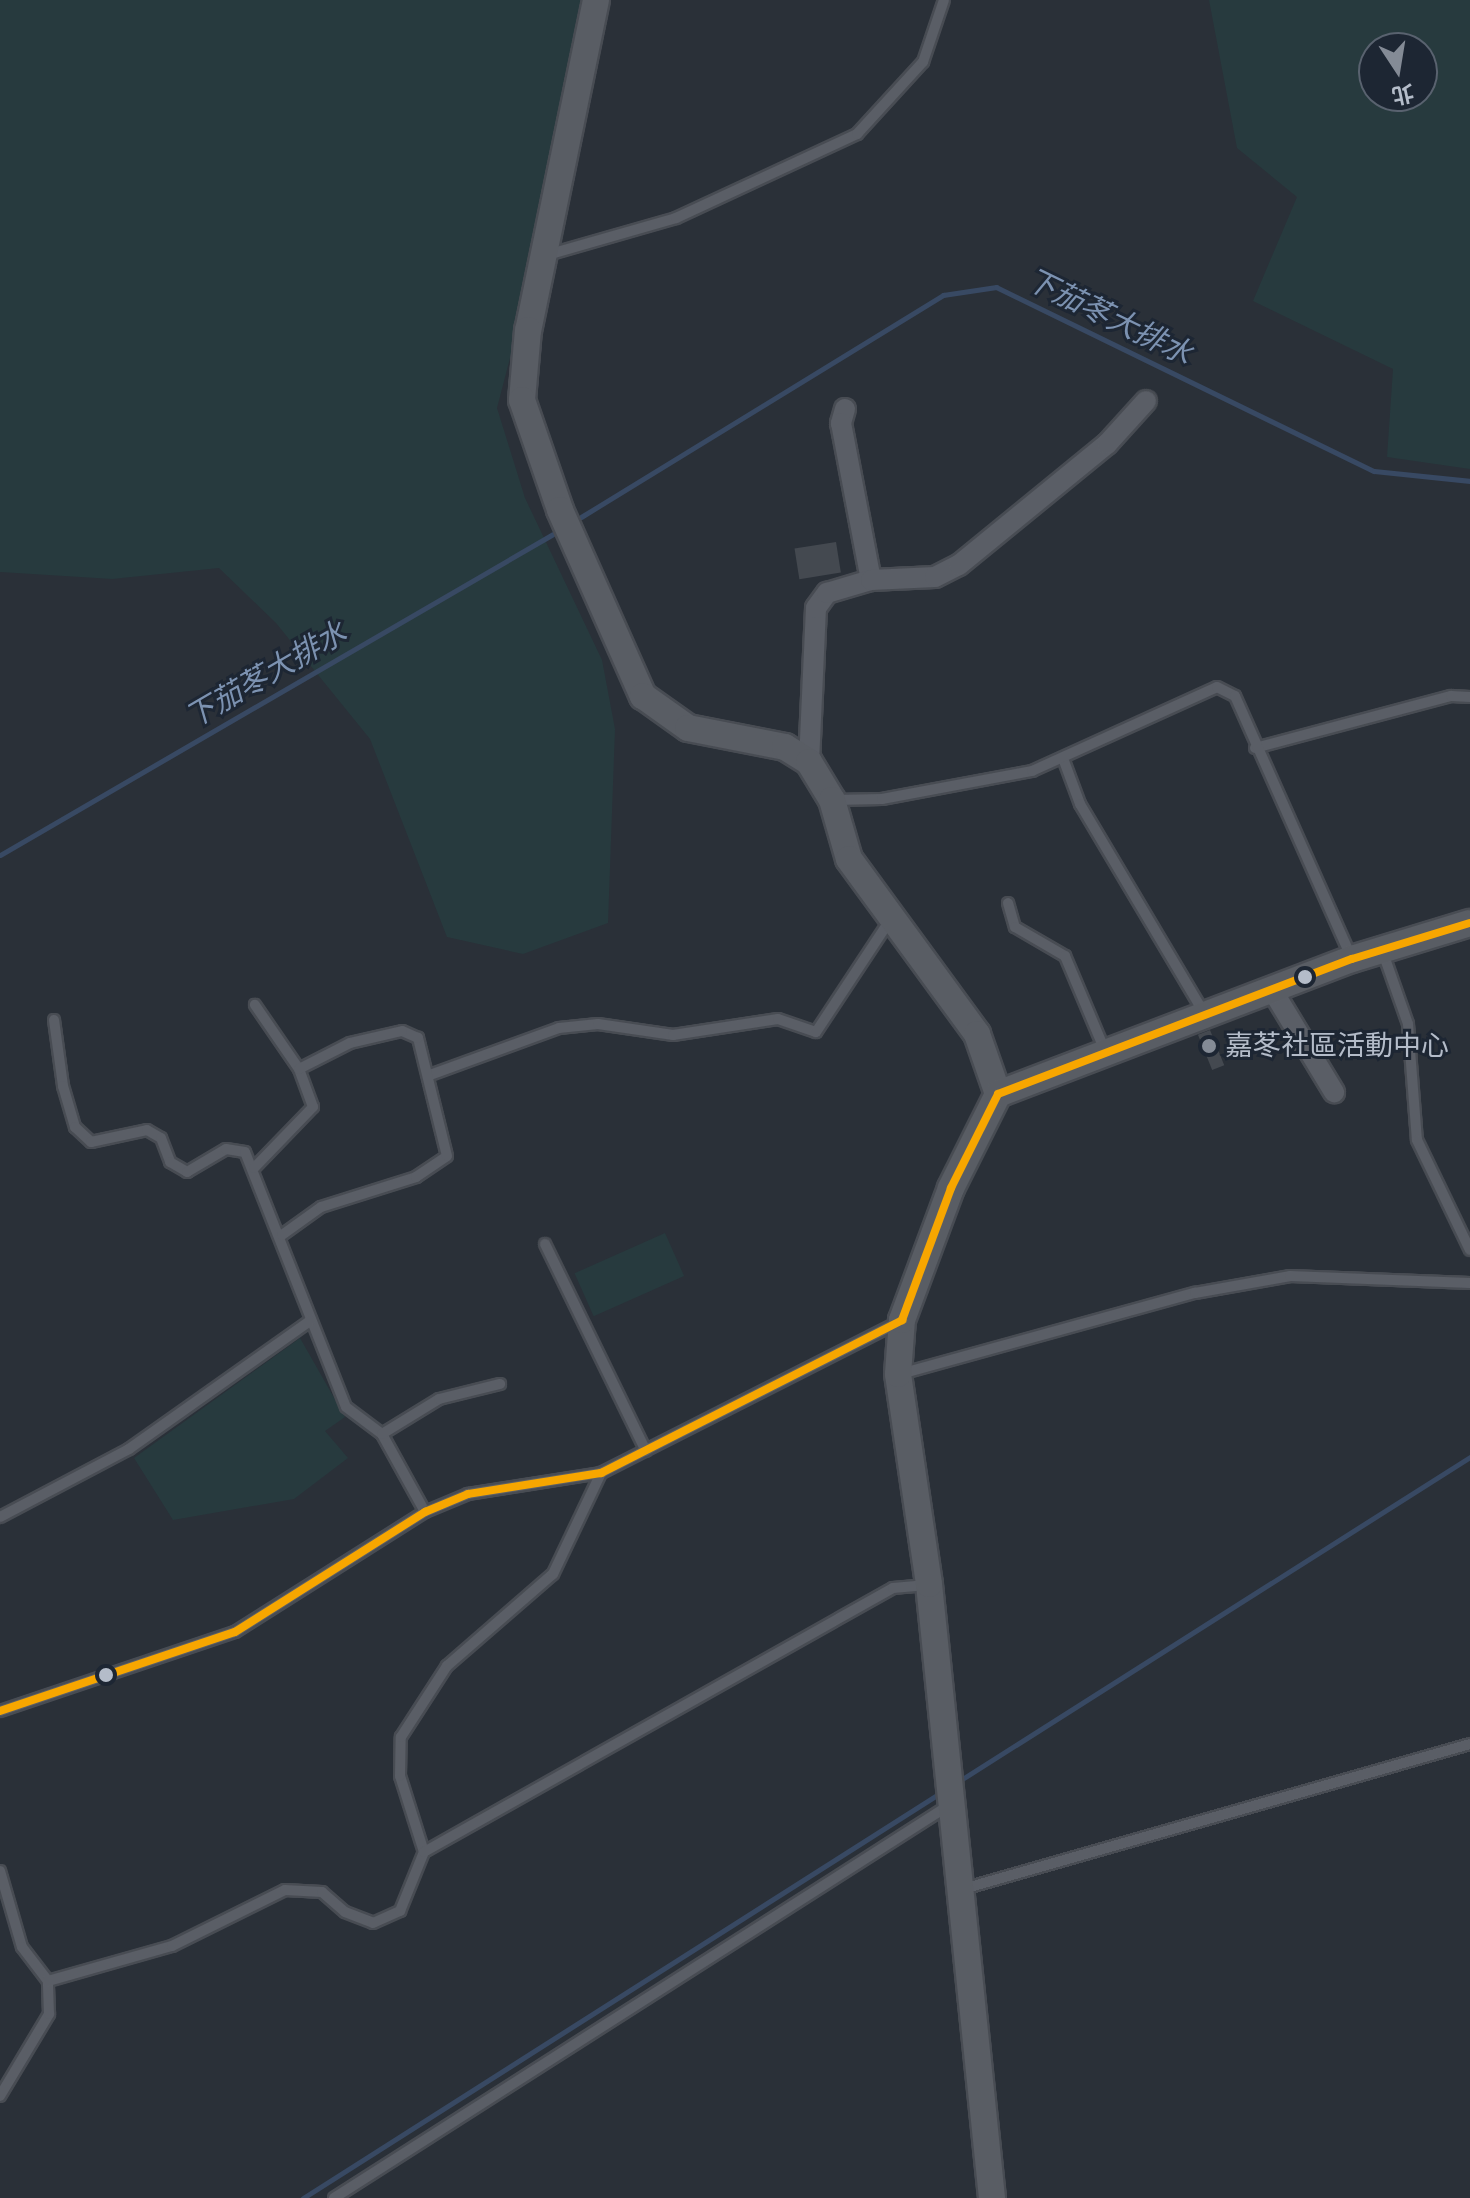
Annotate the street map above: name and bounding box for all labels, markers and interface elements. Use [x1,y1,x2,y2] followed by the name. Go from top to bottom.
[1358,32,1438,112] north arrow
[1389,79,1416,109] text: 北
[1020,261,1198,373] water label: 下茄苳大排水
[179,614,353,736] water label: 下茄苳大排水
[1297,969,1313,985] unlabelled marker
[1225,1029,1449,1063] place label: 嘉苳社區活動中心
[1200,1037,1218,1055] marker: 嘉苳社區活動中心
[98,1667,114,1683] unlabelled marker

